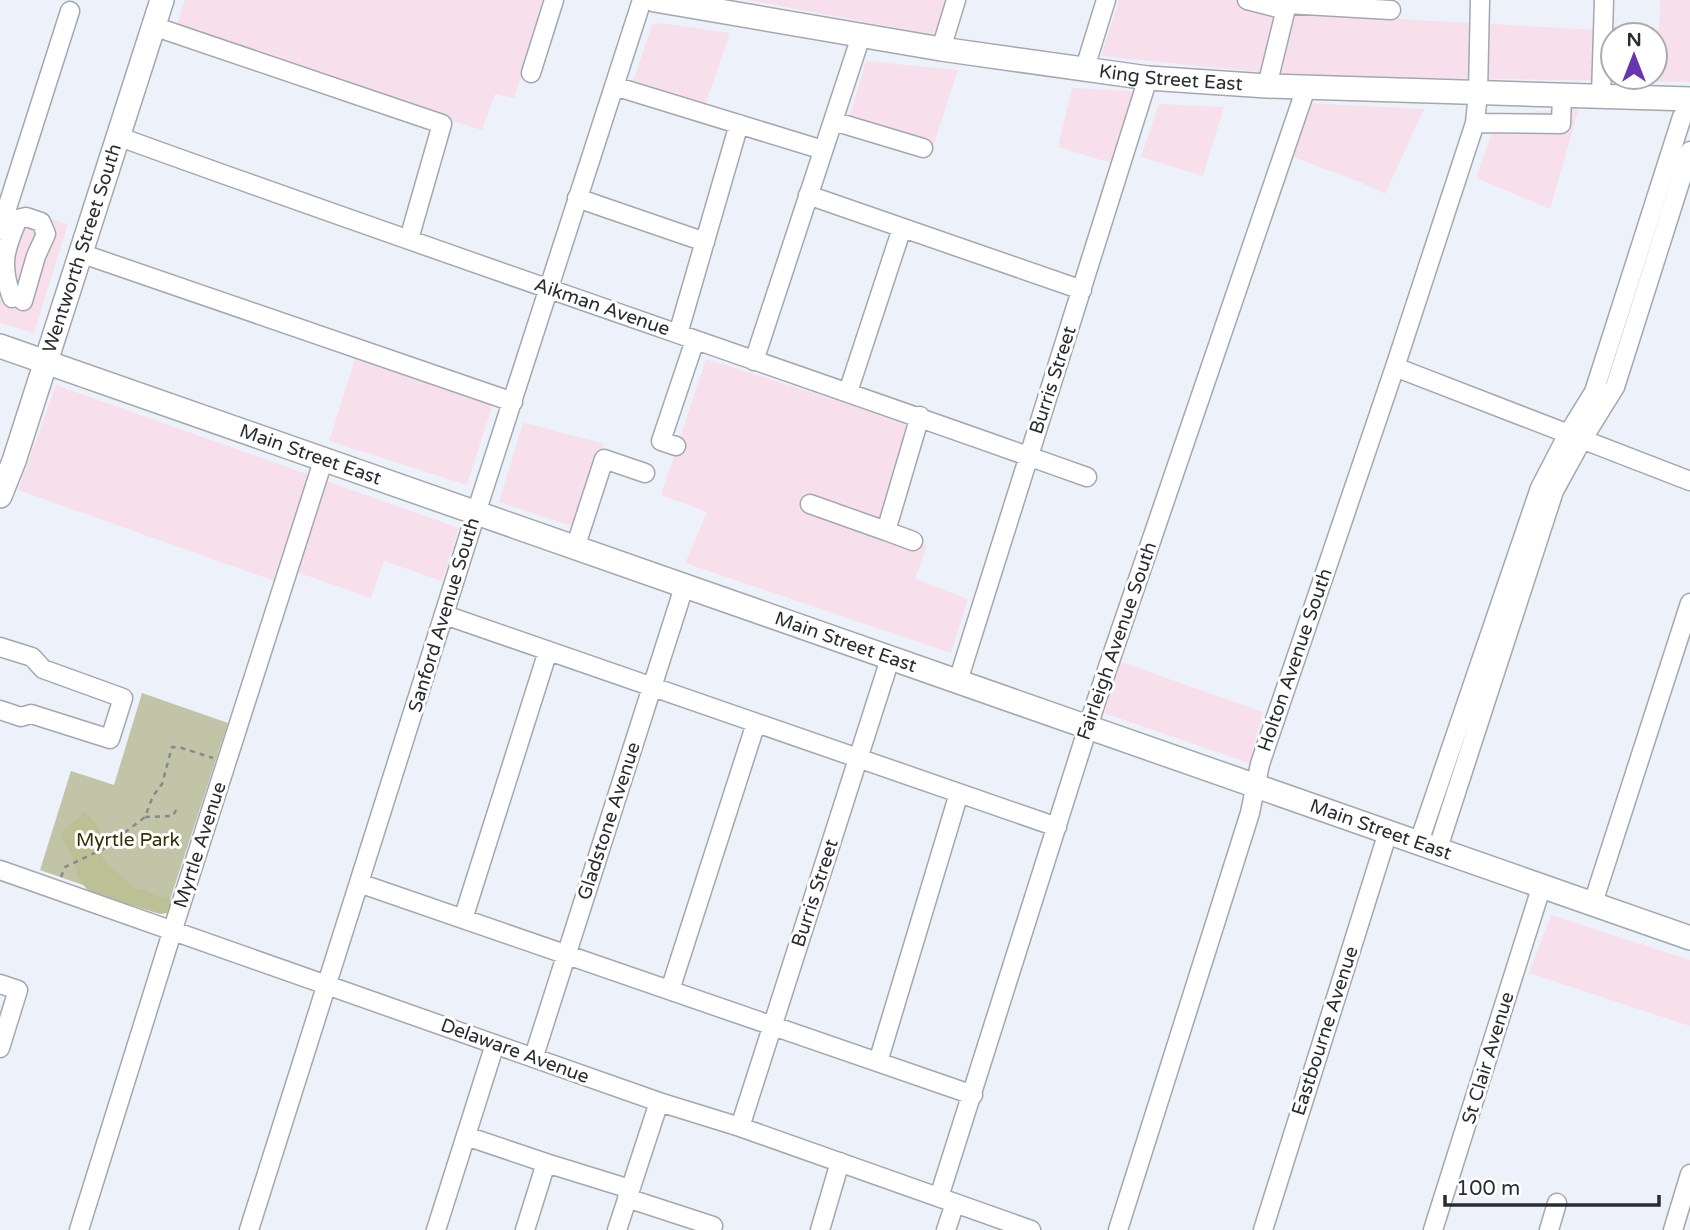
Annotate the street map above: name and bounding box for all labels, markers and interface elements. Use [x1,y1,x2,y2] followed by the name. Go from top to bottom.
[1599,21,1669,91] north arrow
[1626,29,1642,51] text: N
[1098,60,1243,95] street label: King Street East
[38,141,126,356] street label: Wentworth Street South
[531,274,673,340] street label: Aikman Avenue
[1025,323,1081,437] street label: Burris Street
[237,420,384,490] street label: Main Street East
[404,515,484,715] street label: Sanford Avenue South
[1073,539,1161,743] street label: Fairleigh Avenue South
[1253,566,1337,754] street label: Holton Avenue South
[772,607,919,677] street label: Main Street East
[573,739,645,903] street label: Gladstone Avenue
[169,779,231,911] street label: Myrtle Avenue
[1307,795,1455,865] street label: Main Street East
[76,829,180,851] park label: Myrtle Park
[787,836,843,950] street label: Burris Street
[1287,944,1363,1118] street label: Eastbourne Avenue
[1457,989,1519,1127] street label: St Clair Avenue
[438,1014,592,1088] street label: Delaware Avenue
[1445,1164,1658,1208] scale bar
[1456,1176,1520,1201] text: 100 m

